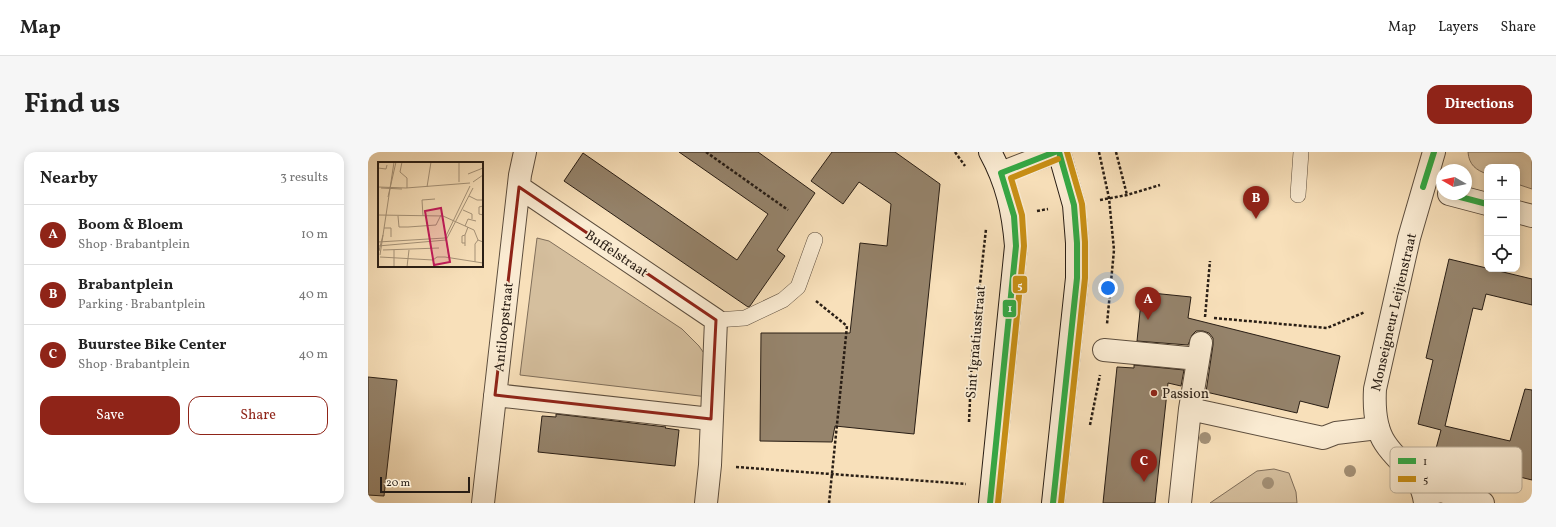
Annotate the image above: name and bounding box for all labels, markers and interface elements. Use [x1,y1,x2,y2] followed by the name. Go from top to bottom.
[20,15,61,41] text: Map
[1388,18,1416,37] text: Map
[1438,18,1478,37] text: Layers
[1500,18,1536,37] text: Share
[24,85,120,124] text: Find us
[1427,85,1532,124] button: Directions
[378,162,483,267] inset map
[1436,164,1472,200] north arrow
[1484,164,1520,272] map controls
[1484,164,1520,200] button: +
[40,167,98,190] text: Nearby
[280,169,328,187] text: 3 results
[1243,186,1269,219] pin: B
[1484,200,1520,236] button: −
[78,215,183,236] text: Boom & Bloem
[48,226,58,244] text: A
[301,226,328,244] text: 10 m
[581,226,651,282] street label: Buffelstraat
[1367,231,1422,393] street label: Monseigneur Leijtenstraat
[78,236,190,254] text: Shop · Brabantplein
[1484,236,1520,272] button: locate
[78,275,173,296] text: Brabantplein
[1012,275,1028,294] line badge: 5
[1098,278,1118,298] your location
[1017,279,1023,294] text: 5
[490,281,519,373] street label: Antiloopstraat
[962,285,991,400] street label: Sint Ignatiusstraat
[49,286,57,304] text: B
[299,286,328,304] text: 40 m
[1135,287,1161,320] pin: A
[78,296,206,314] text: Parking · Brabantplein
[1002,299,1017,318] line badge: 1
[1008,302,1012,317] text: 1
[78,335,226,356] text: Buurstee Bike Center
[49,346,57,364] text: C
[299,346,328,364] text: 40 m
[78,356,190,374] text: Shop · Brabantplein
[1162,385,1209,404] place label: Passion
[1149,388,1159,398] marker: Passion
[40,396,180,435] button: Save
[188,396,328,435] button: Share
[1390,447,1522,493] legend
[1131,449,1157,482] pin: C
[1423,455,1427,470] text: 1
[1423,473,1428,488] text: 5
[380,475,470,494] scale bar
[386,476,410,491] text: 20 m

